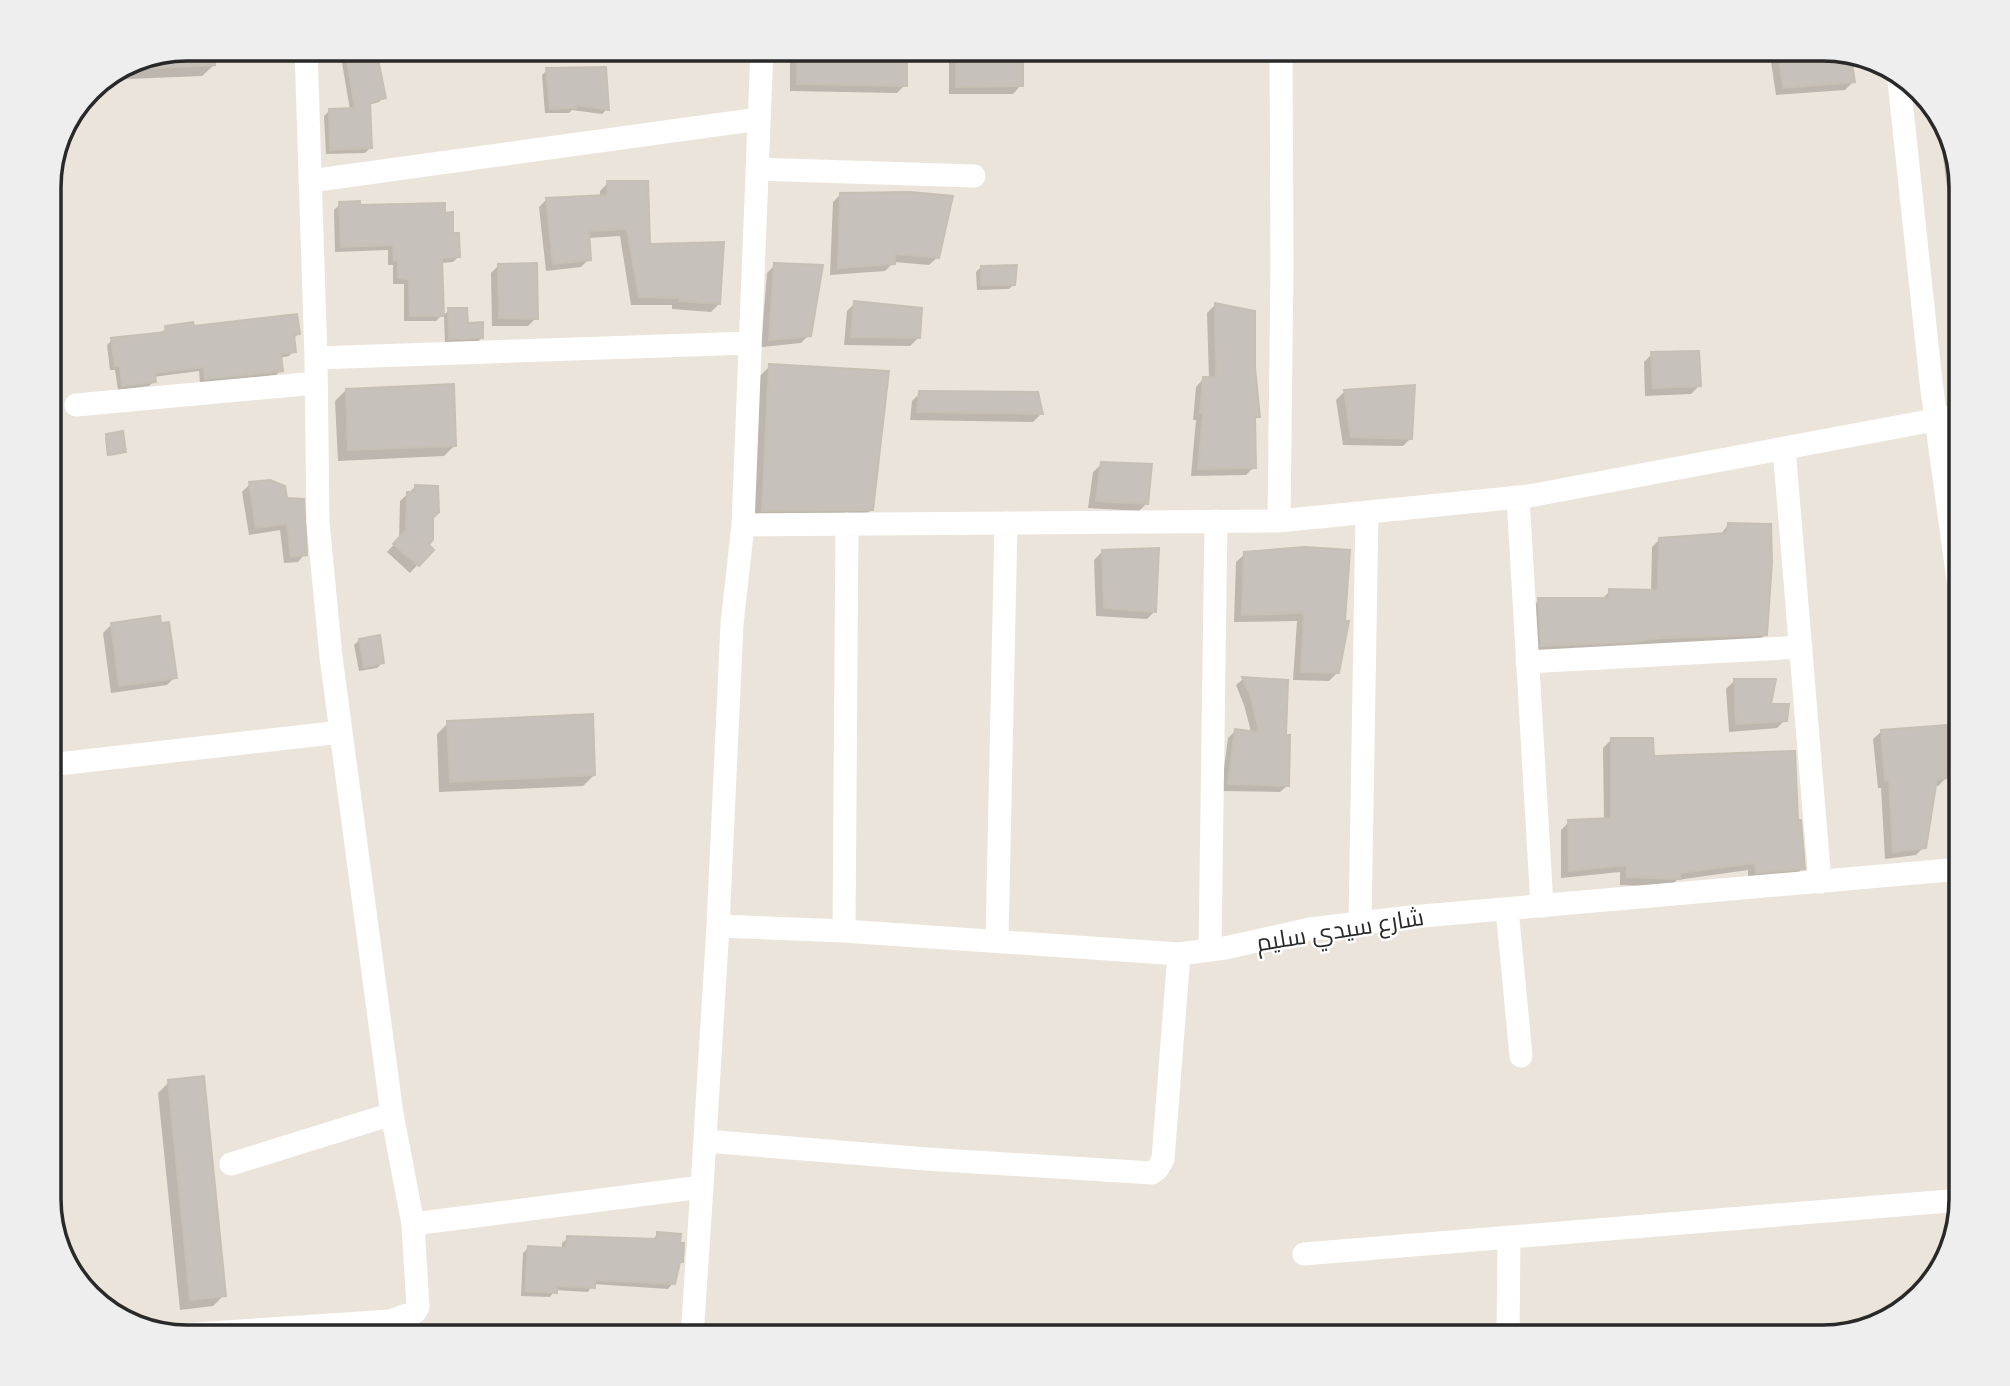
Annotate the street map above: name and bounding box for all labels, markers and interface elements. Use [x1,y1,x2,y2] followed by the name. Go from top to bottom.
[1254,903,1426,961] street label: شارع سيدي سليم

